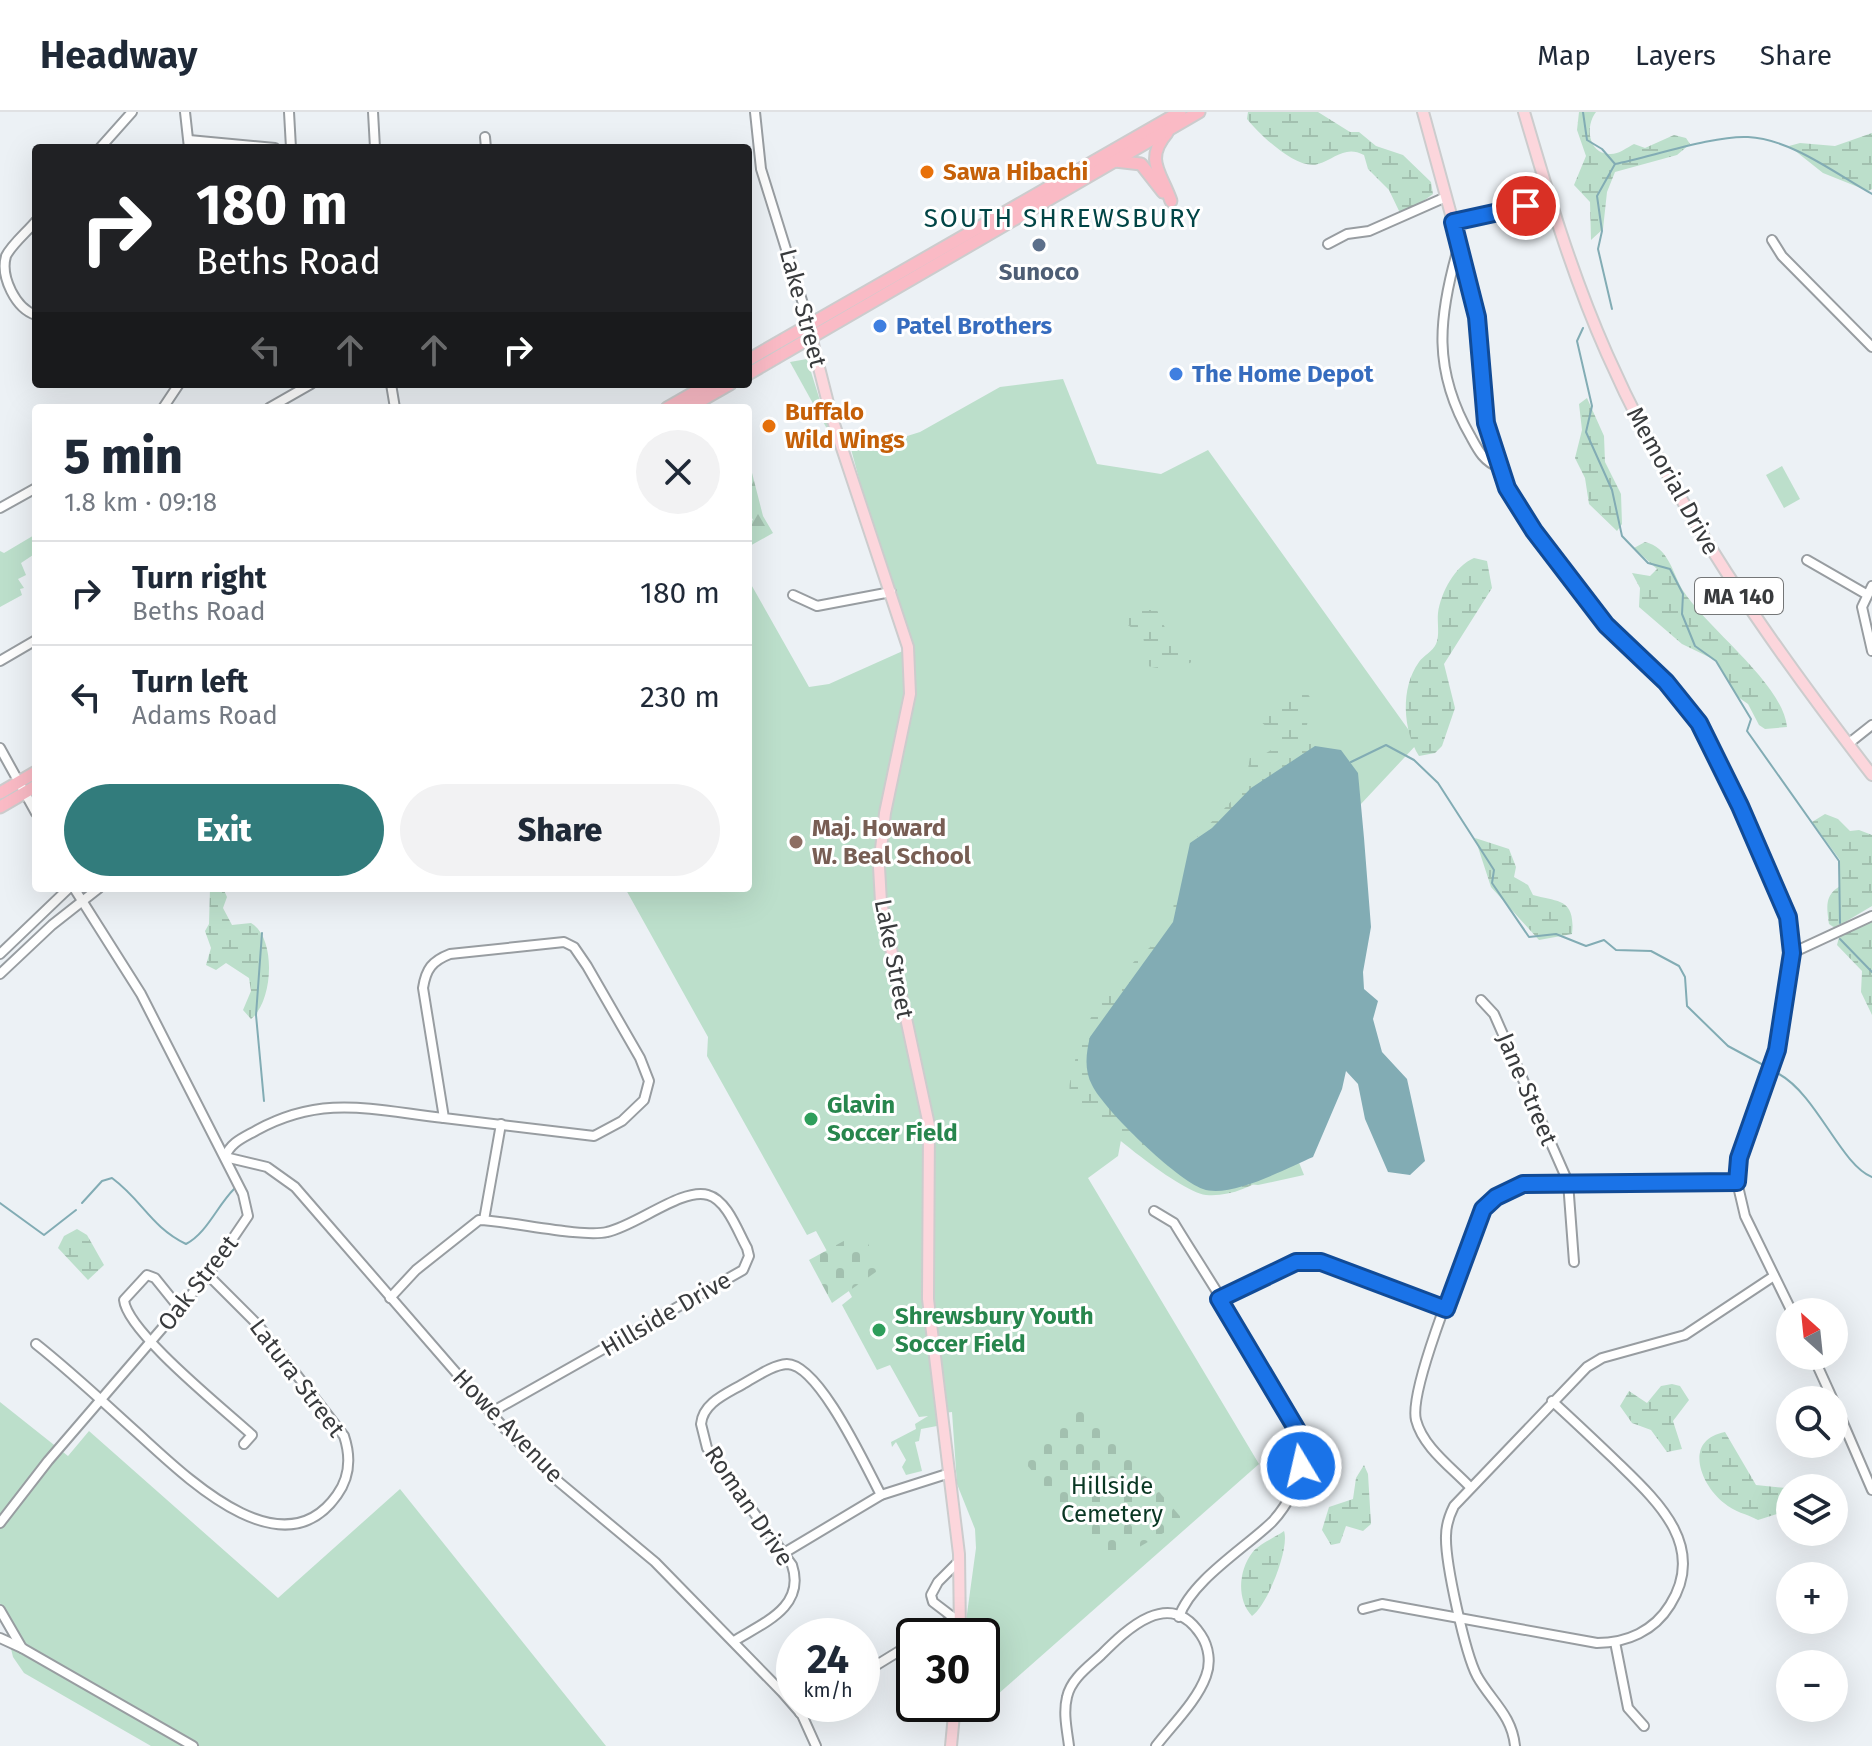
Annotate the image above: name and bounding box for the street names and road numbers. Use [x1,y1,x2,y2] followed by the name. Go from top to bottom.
[774,246,832,371] street label: Lake Street
[1621,402,1725,560] street label: Memorial Drive
[1695,578,1783,614] road number: MA 140
[869,897,919,1022] street label: Lake Street
[1491,1029,1563,1150] street label: Jane Street
[152,1230,244,1336] street label: Oak Street
[596,1266,736,1362] street label: Hillside Drive
[244,1314,351,1443] street label: Latura Street
[447,1364,569,1488] street label: Howe Avenue
[699,1441,799,1571] street label: Roman Drive

